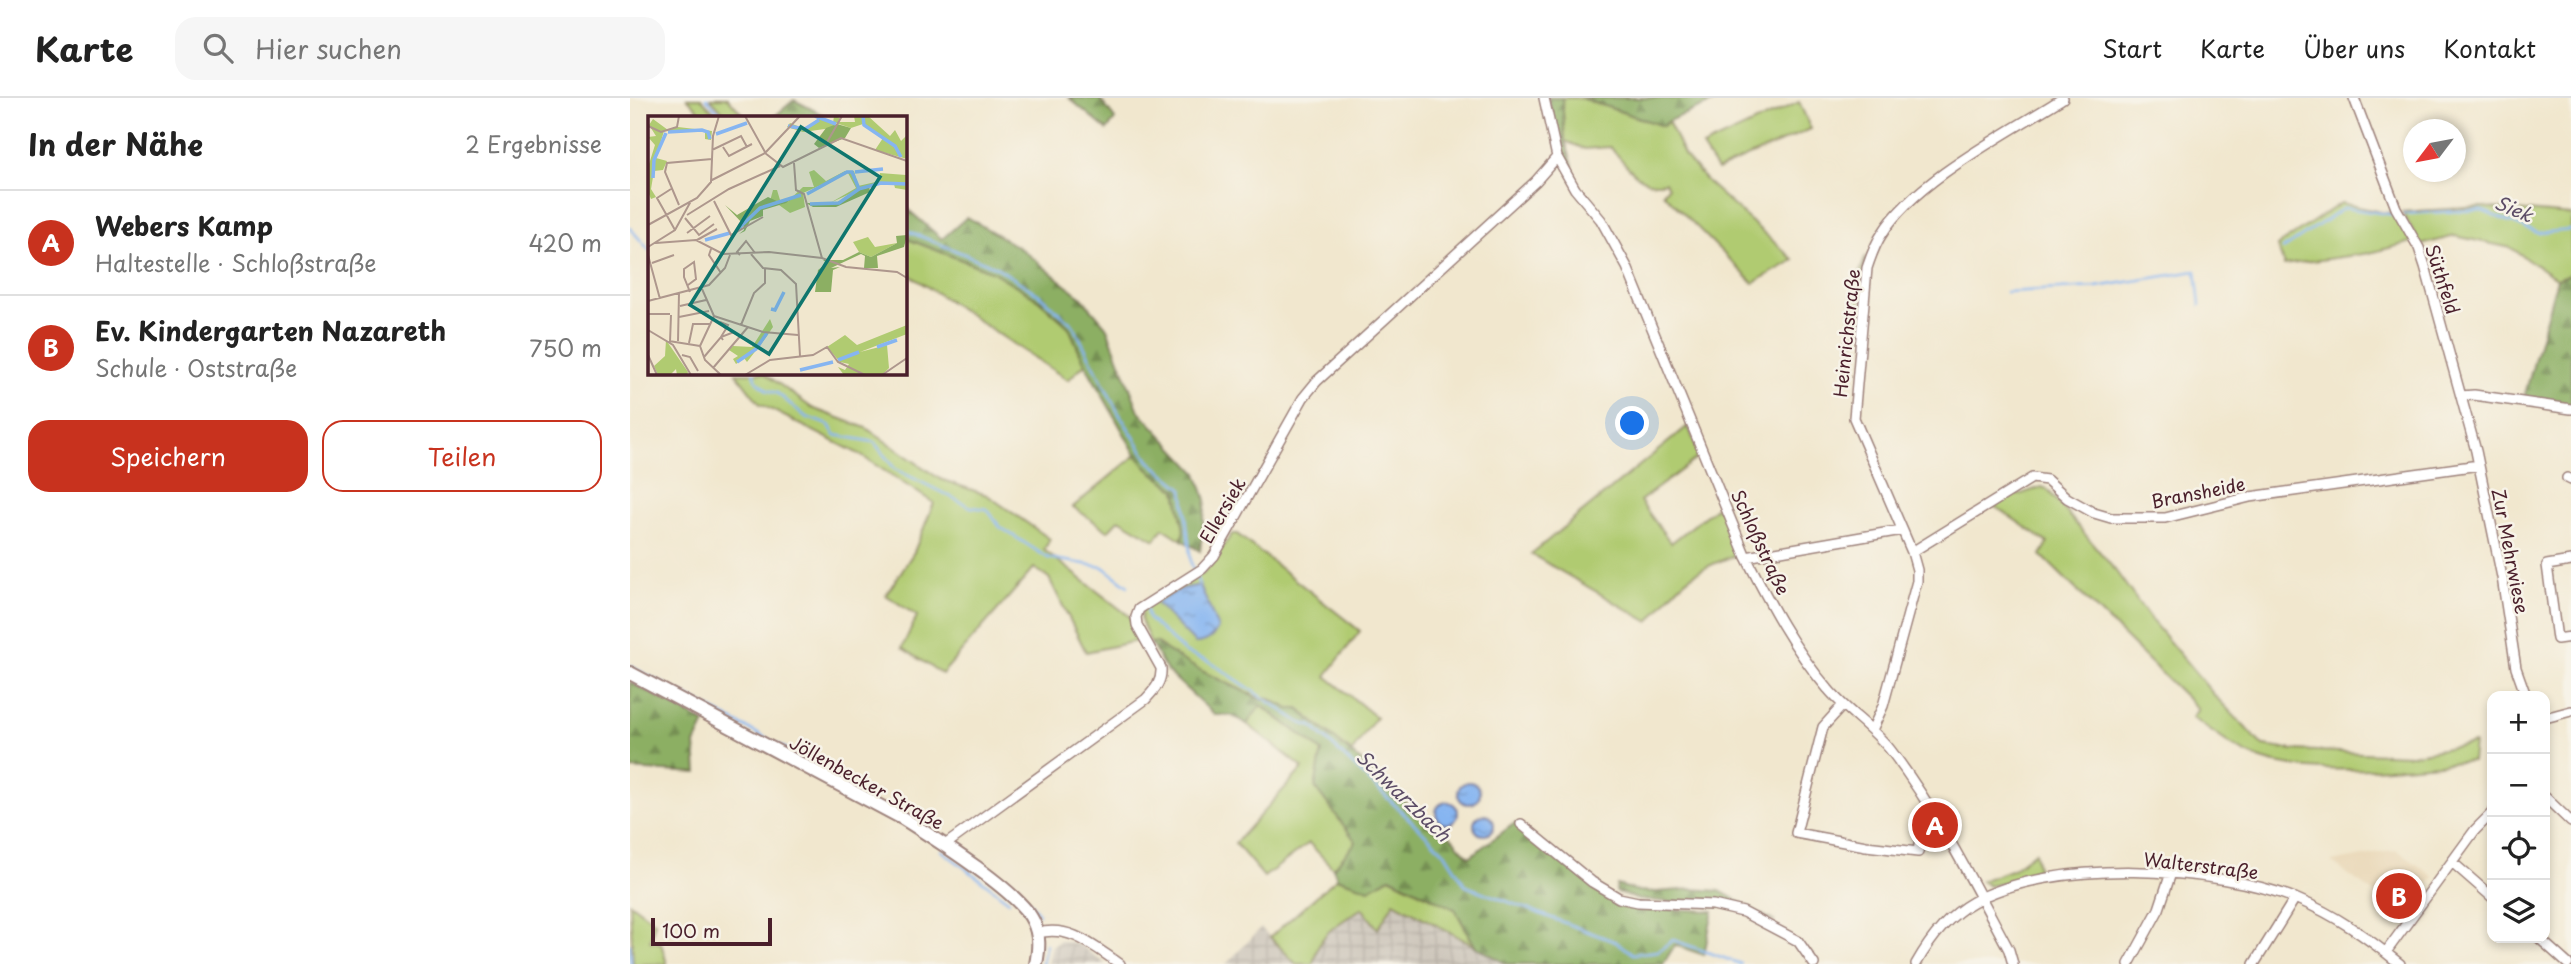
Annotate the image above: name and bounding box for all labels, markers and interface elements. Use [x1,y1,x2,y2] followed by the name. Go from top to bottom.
[175,17,665,80] search box
[35,23,133,73] text: Karte
[199,29,237,67] icon: search
[255,29,402,68] text: Hier suchen
[2102,30,2162,66] text: Start
[2200,30,2265,66] text: Karte
[2303,30,2405,66] text: Über uns
[2443,30,2536,66] text: Kontakt
[648,116,906,374] inset map
[2403,119,2466,182] north arrow
[28,121,203,166] text: In der Nähe
[465,126,602,161] text: 2 Ergebnisse
[2491,188,2539,229] water label: Siek
[95,206,273,245] text: Webers Kamp
[42,225,60,260] text: A
[528,225,602,260] text: 420 m
[2419,240,2467,318] street label: Süthfeld
[95,245,377,280] text: Haltestelle · Schloßstraße
[1826,267,1866,399] street label: Heinrichstraße
[95,311,446,350] text: Ev. Kindergarten Nazareth
[43,330,59,365] text: B
[529,330,602,365] text: 750 m
[95,350,297,385] text: Schule · Oststraße
[1615,406,1649,440] your location
[28,420,308,492] button: Speichern
[322,420,602,492] button: Teilen
[2149,470,2247,514] street label: Bransheide
[1192,472,1252,548] street label: Ellersiek
[1725,485,1797,599] street label: Schloßstraße
[2486,486,2536,616] street label: Zur Mehrwiese
[2487,691,2550,943] map controls
[2487,691,2550,754] button: +
[785,728,949,836] street label: Jöllenbecker Straße
[1351,743,1458,848] water label: Schwarzbach
[2487,754,2550,817] button: −
[1912,799,1958,851] pin: A
[2487,817,2550,880] button: locate
[2142,845,2260,885] street label: Walterstraße
[2376,870,2422,922] pin: B
[2487,880,2550,943] button: layers
[651,915,772,947] scale bar
[662,916,720,944] text: 100 m

